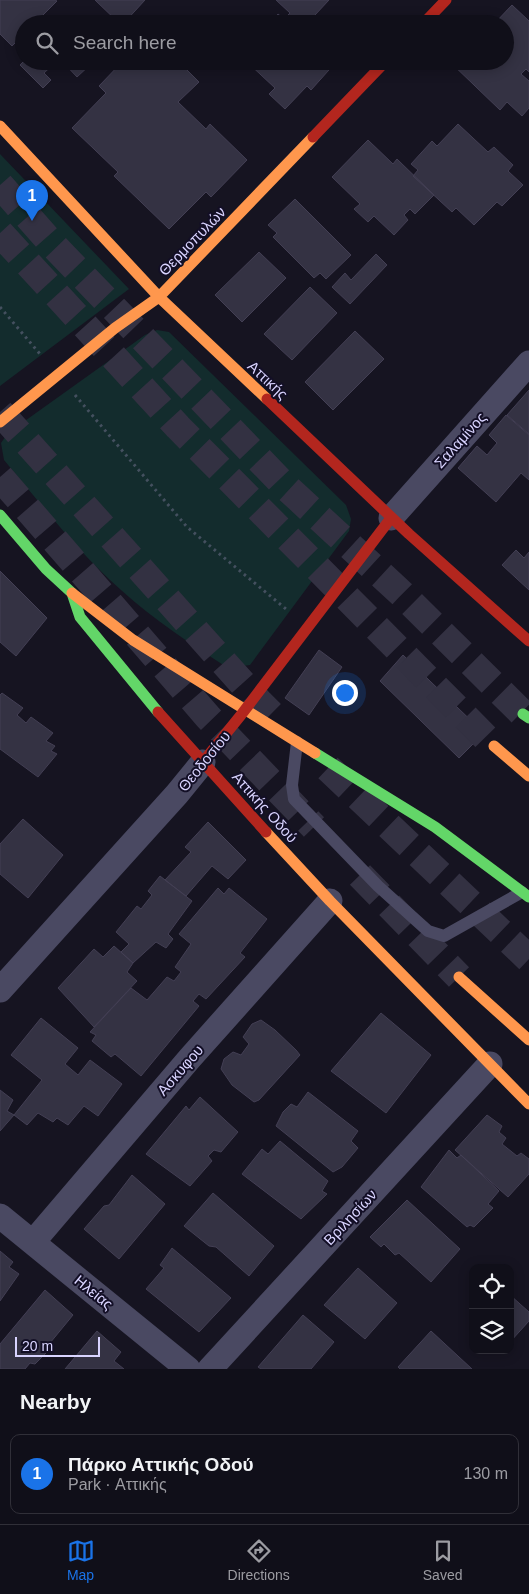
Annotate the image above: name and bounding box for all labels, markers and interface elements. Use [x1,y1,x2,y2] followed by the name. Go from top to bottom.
[15,15,514,70] search box
[33,29,61,57] icon: search
[73,32,177,53] text: Search here
[16,180,48,221] pin: 1
[155,203,229,279] street label: Θερμοπυλών
[245,357,291,403] street label: Αττικής
[431,409,489,471] street label: Σαλαμίνος
[332,680,358,706] your location
[175,727,233,795] street label: Θεοδοσίου
[229,768,301,846] street label: Αττικής Οδού
[153,1041,207,1099] street label: Ασκυφου
[320,1186,380,1248] street label: Βριλησίων
[469,1264,514,1354] map controls
[469,1264,514,1309] button: locate
[71,1271,117,1313] street label: Ηλείας
[469,1309,514,1354] button: layers
[15,1334,100,1357] scale bar
[22,1338,53,1354] text: 20 m
[20,1390,91,1413] text: Nearby
[68,1454,254,1475] text: Πάρκο Αττικής Οδού
[33,1465,41,1482] text: 1
[464,1465,508,1482] text: 130 m
[68,1476,167,1493] text: Park · Αττικής
[67,1537,95,1583] tab: Map
[228,1537,290,1583] tab: Directions
[423,1537,462,1583] tab: Saved

